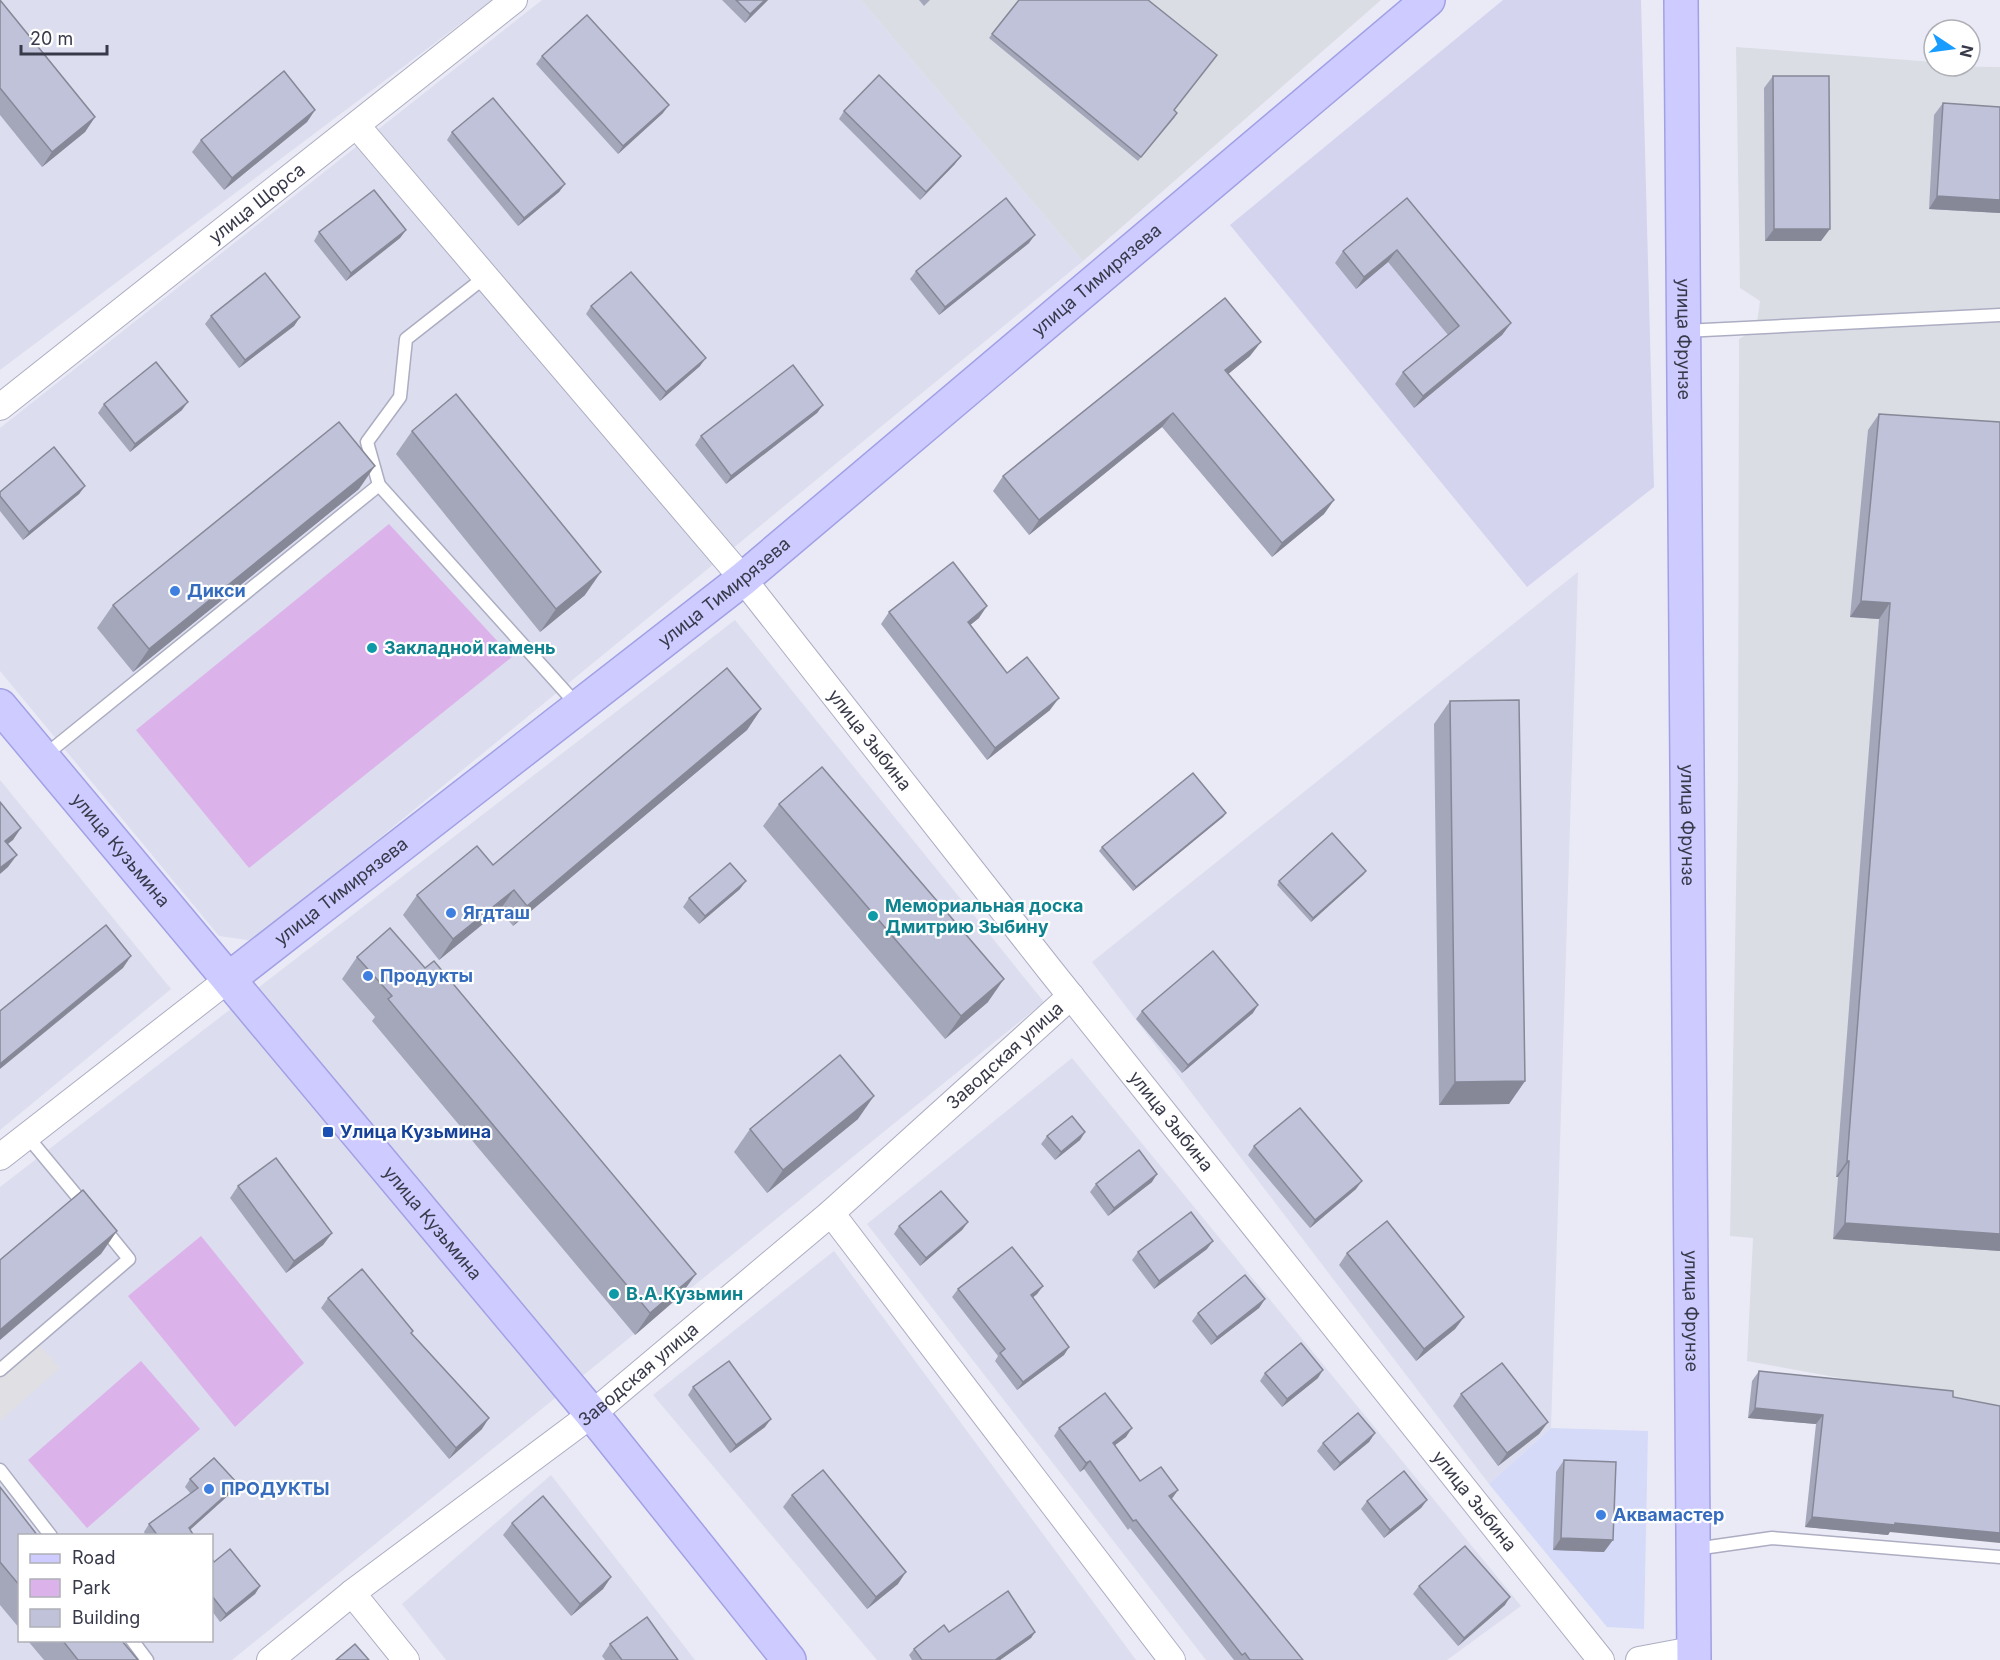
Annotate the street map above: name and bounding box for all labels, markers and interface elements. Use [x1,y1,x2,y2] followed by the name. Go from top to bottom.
[21,18,106,56] scale bar
[1922,18,1982,78] north arrow
[30,28,73,49] text: 20 m
[1955,43,1978,60] text: N
[205,159,309,247] street label: улица Щорса
[1027,219,1165,340] street label: улица Тимирязева
[1673,278,1695,400] street label: улица Фрунзе
[654,533,794,651] street label: улица Тимирязева
[187,580,246,601] place label: Дикси
[168,584,182,598] marker: Дикси
[384,637,556,658] place label: Закладной камень
[365,641,379,655] marker: Закладной камень
[824,685,916,795] street label: улица Зыбина
[1677,764,1699,886] street label: улица Фрунзе
[67,789,174,911] street label: улица Кузьмина
[270,833,412,949] street label: улица Тимирязева
[885,895,1084,937] place label: Мемориальная доска Дмитрию Зыбину
[463,902,530,923] place label: Ягдташ
[444,906,458,920] marker: Ягдташ
[866,909,880,923] marker: Мемориальная доска Дмитрию Зыбину
[380,965,473,986] place label: Продукты
[361,969,375,983] marker: Продукты
[942,997,1067,1113] street label: Заводская улица
[1125,1067,1218,1176] street label: улица Зыбина
[340,1121,491,1142] place label: Улица Кузьмина
[321,1125,335,1139] marker: Улица Кузьмина
[379,1162,486,1284] street label: улица Кузьмина
[1681,1250,1703,1372] street label: улица Фрунзе
[626,1283,743,1304] place label: В.А.Кузьмин
[607,1287,621,1301] marker: В.А.Кузьмин
[574,1318,702,1431] street label: Заводская улица
[1428,1446,1521,1555] street label: улица Зыбина
[221,1478,330,1499] place label: ПРОДУКТЫ
[202,1482,216,1496] marker: ПРОДУКТЫ
[1613,1504,1724,1525] place label: Аквамастер
[1594,1508,1608,1522] marker: Аквамастер
[18,1534,213,1642] legend
[72,1547,115,1568] text: Road
[72,1577,111,1598] text: Park
[72,1607,140,1628] text: Building

